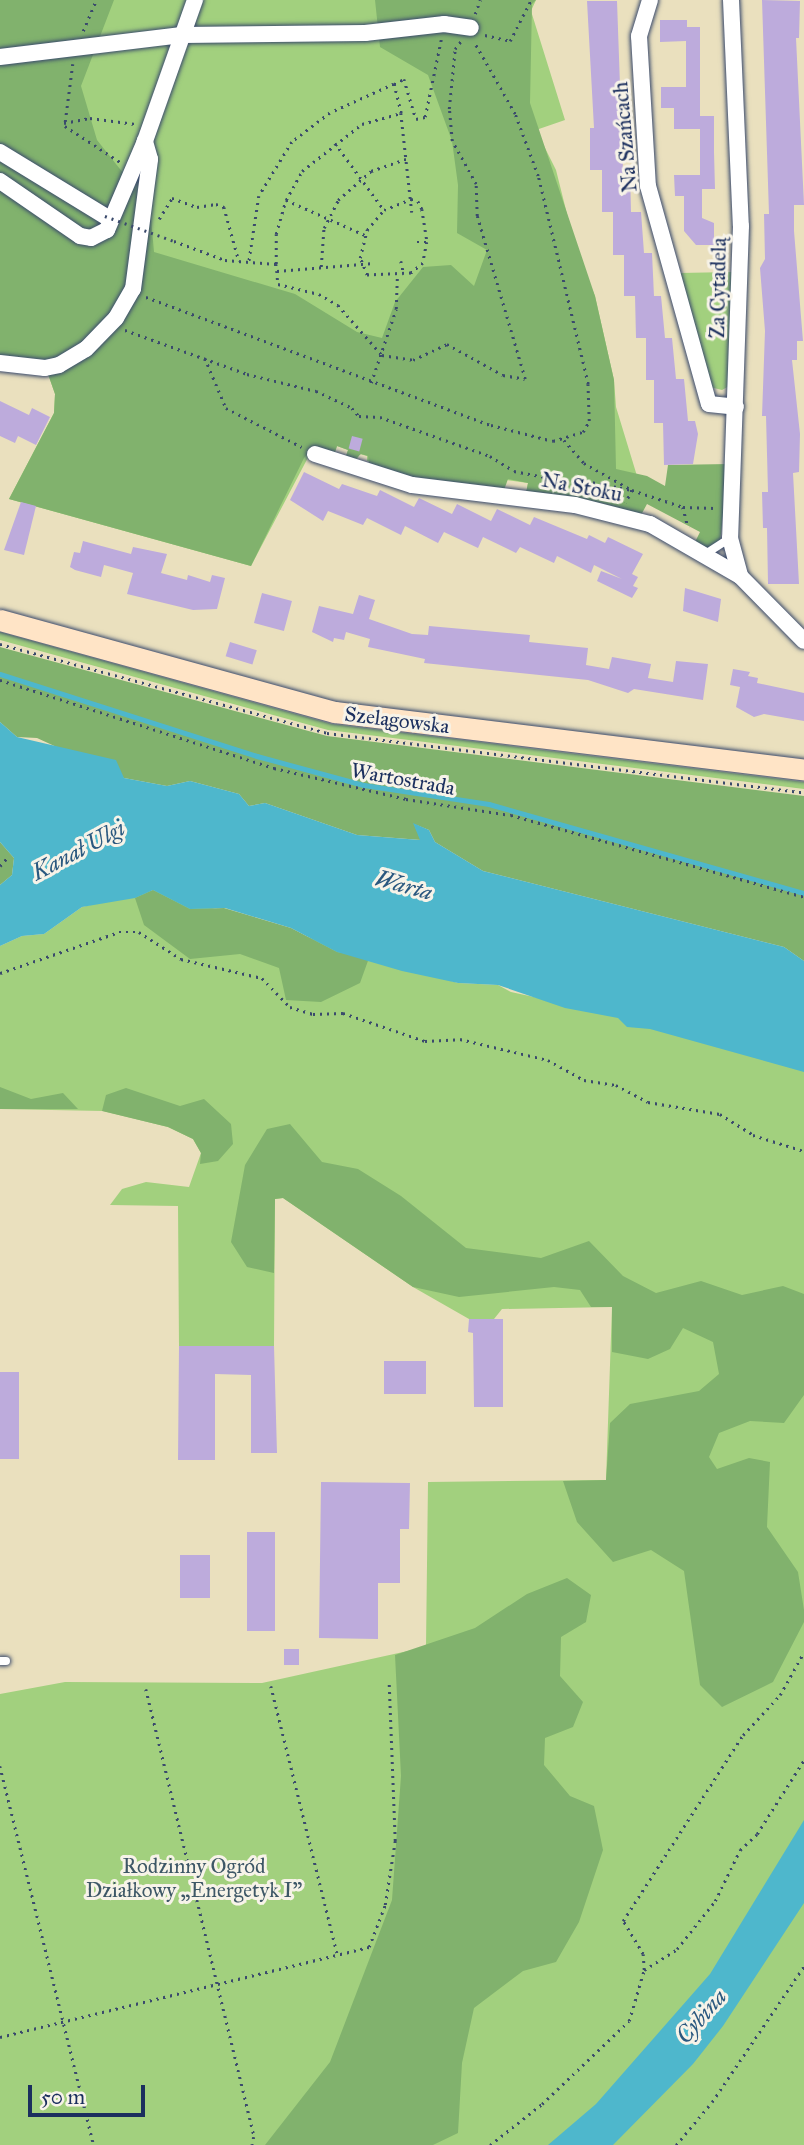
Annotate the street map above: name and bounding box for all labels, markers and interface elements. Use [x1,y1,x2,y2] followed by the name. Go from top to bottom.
[608,81,642,193] street label: Na Szańcach
[705,237,731,339] street label: Za Cytadelą
[539,467,625,507] street label: Na Stoku
[343,701,451,739] street label: Szelągowska
[349,757,457,801] street label: Wartostrada
[27,814,129,886] water label: Kanał Ulgi
[372,864,436,906] water label: Warta
[86,1853,302,1903] park label: Rodzinny Ogród Działkowy „Energetyk I”
[670,1983,732,2049] water label: Cybina
[32,2072,149,2116] scale bar
[41,2084,85,2110] text: 50 m

